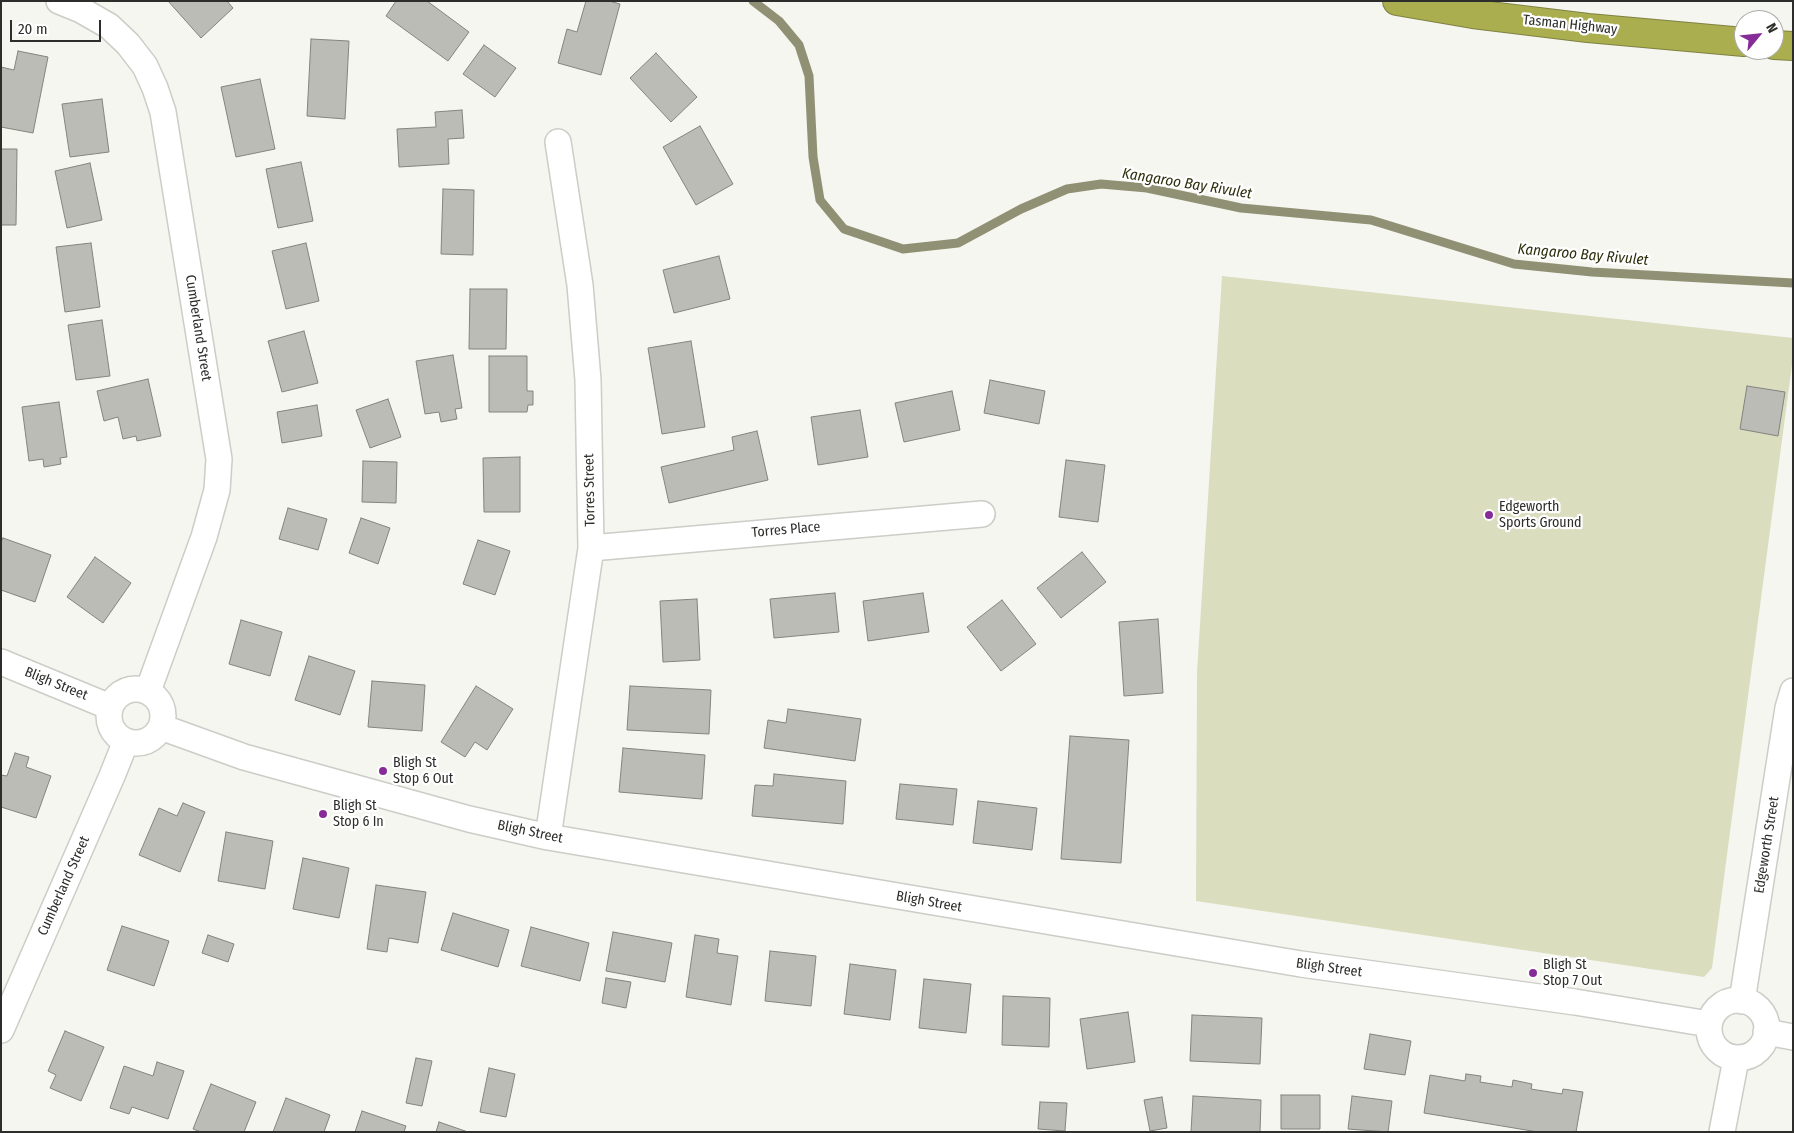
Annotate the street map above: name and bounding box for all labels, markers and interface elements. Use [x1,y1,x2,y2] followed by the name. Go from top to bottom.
[12,10,104,42] scale bar
[1734,10,1784,60] north arrow
[1522,12,1618,38] street label: Tasman Highway
[18,20,48,38] text: 20 m
[1762,20,1781,36] text: N
[1121,165,1253,203] water label: Kangaroo Bay Rivulet
[1517,240,1649,270] water label: Kangaroo Bay Rivulet
[181,274,215,382] street label: Cumberland Street
[581,453,599,527] street label: Torres Street
[1499,499,1582,532] place label: Edgeworth Sports Ground
[1483,509,1495,521] marker: Edgeworth Sports Ground
[751,519,821,541] street label: Torres Place
[22,664,90,704] street label: Bligh Street
[393,755,453,788] place label: Bligh St Stop 6 Out
[377,765,389,777] marker: Bligh St Stop 6 Out
[1751,795,1783,895] street label: Edgeworth Street
[333,798,384,830] place label: Bligh St Stop 6 In
[317,808,329,820] marker: Bligh St Stop 6 In
[496,817,564,847] street label: Bligh Street
[35,834,93,938] street label: Cumberland Street
[895,888,963,916] street label: Bligh Street
[1295,955,1363,981] street label: Bligh Street
[1543,957,1602,990] place label: Bligh St Stop 7 Out
[1527,967,1539,979] marker: Bligh St Stop 7 Out

